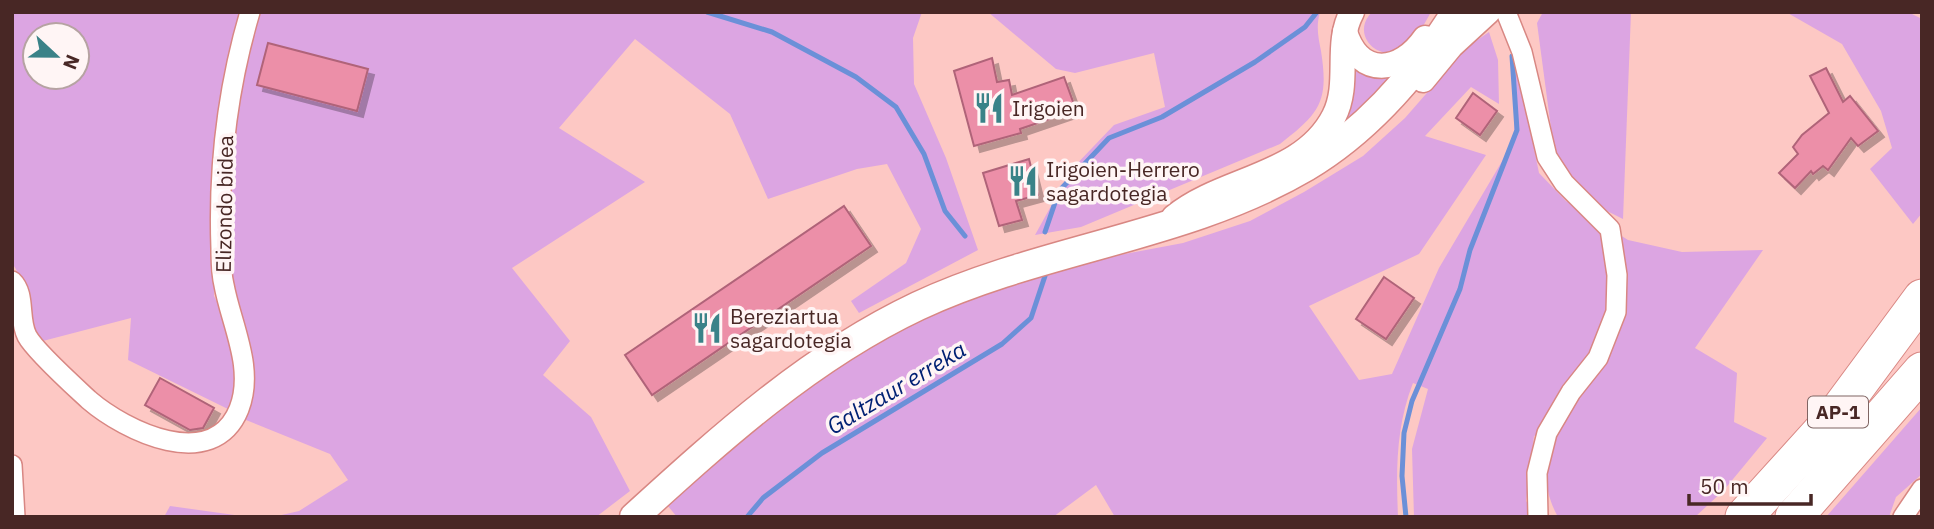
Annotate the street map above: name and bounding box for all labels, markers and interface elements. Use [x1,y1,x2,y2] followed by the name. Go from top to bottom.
[21,21,91,91] north arrow
[58,51,85,73] text: N
[972,91,1006,125] restaurant icon: Irigoien
[1012,94,1085,122] place label: Irigoien
[209,135,239,273] street label: Elizondo bidea
[1046,155,1200,207] place label: Irigoien-Herrero sagardotegia
[1006,164,1040,198] restaurant icon: Irigoien-Herrero sagardotegia
[730,302,852,354] place label: Bereziartua sagardotegia
[690,311,724,345] restaurant icon: Bereziartua sagardotegia
[821,334,971,440] water label: Galtzaur erreka
[1808,396,1868,428] road number: AP-1
[1689,462,1812,506] scale bar
[1700,472,1749,500] text: 50 m

